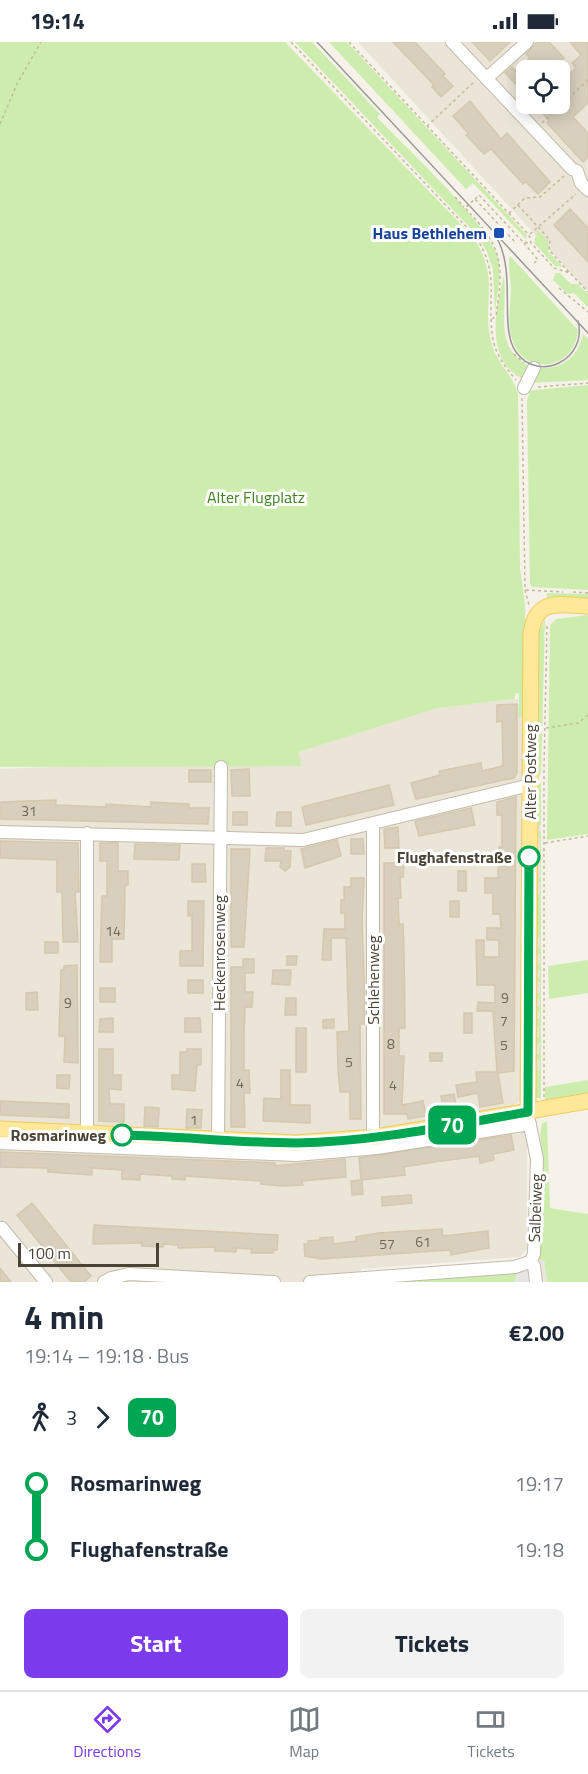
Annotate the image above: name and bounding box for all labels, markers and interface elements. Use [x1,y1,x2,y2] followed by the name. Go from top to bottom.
[30,4,85,38] text: 19:14
[516,60,570,114] map controls
[516,60,570,114] button: locate
[373,221,487,245] place label: Haus Bethlehem
[492,226,506,240] marker: Haus Bethlehem
[207,485,305,509] park label: Alter Flugplatz
[518,724,542,820] street label: Alter Postweg
[21,800,37,821] house number: 31
[397,845,512,869] place label: Flughafenstraße
[518,846,540,868] marker: Flughafenstraße
[207,895,231,1011] street label: Heckenrosenweg
[105,920,121,941] house number: 14
[361,935,385,1025] street label: Schlehenweg
[501,987,509,1008] house number: 9
[64,992,72,1013] house number: 9
[500,1010,508,1031] house number: 7
[387,1033,395,1054] house number: 8
[500,1034,508,1055] house number: 5
[345,1051,353,1072] house number: 5
[236,1072,244,1093] house number: 4
[389,1074,397,1095] house number: 4
[425,1106,479,1144] line badge: 70
[190,1109,198,1130] house number: 1
[440,1109,464,1141] text: 70
[11,1123,106,1147] place label: Rosmarinweg
[111,1124,133,1146] marker: Rosmarinweg
[522,1173,548,1243] street label: Salbeiweg
[415,1231,431,1252] house number: 61
[379,1233,395,1254] house number: 57
[18,1240,159,1268] scale bar
[27,1241,71,1265] text: 100 m
[24,1292,104,1342] text: 4 min
[509,1316,564,1350] text: €2.00
[24,1340,189,1371] text: 19:14 – 19:18 · Bus
[24,1401,57,1434] icon: walk
[86,1401,119,1434] icon: forward
[140,1401,164,1433] text: 70
[66,1402,77,1433] text: 3
[70,1466,201,1500] text: Rosmarinweg
[515,1468,564,1499] text: 19:17
[70,1532,229,1566] text: Flughafenstraße
[515,1534,564,1565] text: 19:18
[24,1609,288,1678] button: Start
[300,1609,564,1678] button: Tickets
[73,1703,141,1763] tab: Directions
[288,1703,321,1763] tab: Map
[467,1703,515,1763] tab: Tickets

